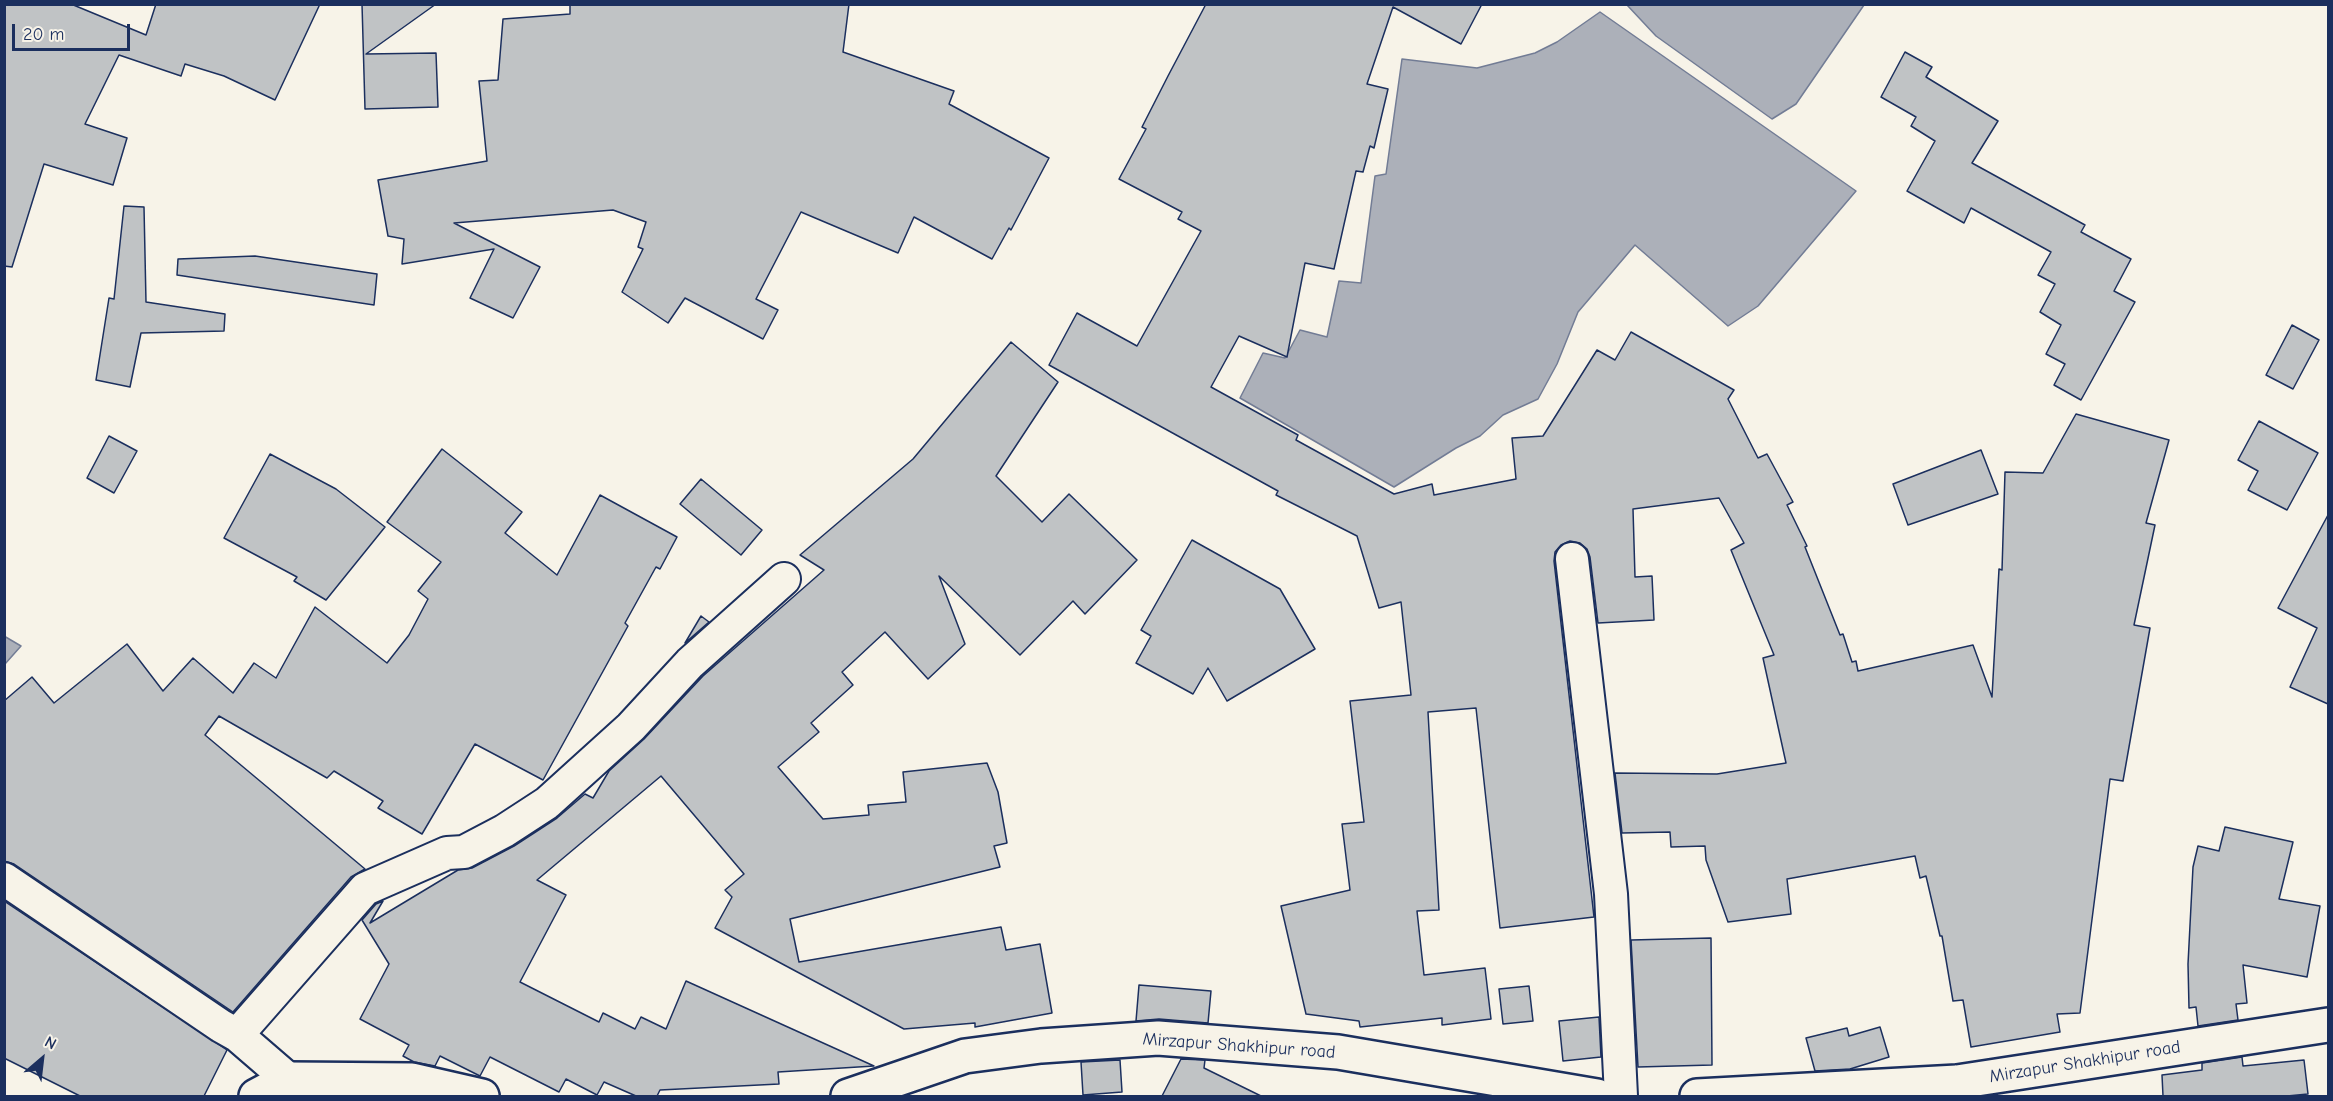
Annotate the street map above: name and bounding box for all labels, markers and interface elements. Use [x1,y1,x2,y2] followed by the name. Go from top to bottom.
[15,12,134,50] scale bar
[23,24,64,45] text: 20 m
[1142,1028,1336,1064] street label: Mirzapur Shakhipur road
[12,1029,72,1089] north arrow
[42,1033,59,1054] text: N
[1988,1036,2182,1088] street label: Mirzapur Shakhipur road

